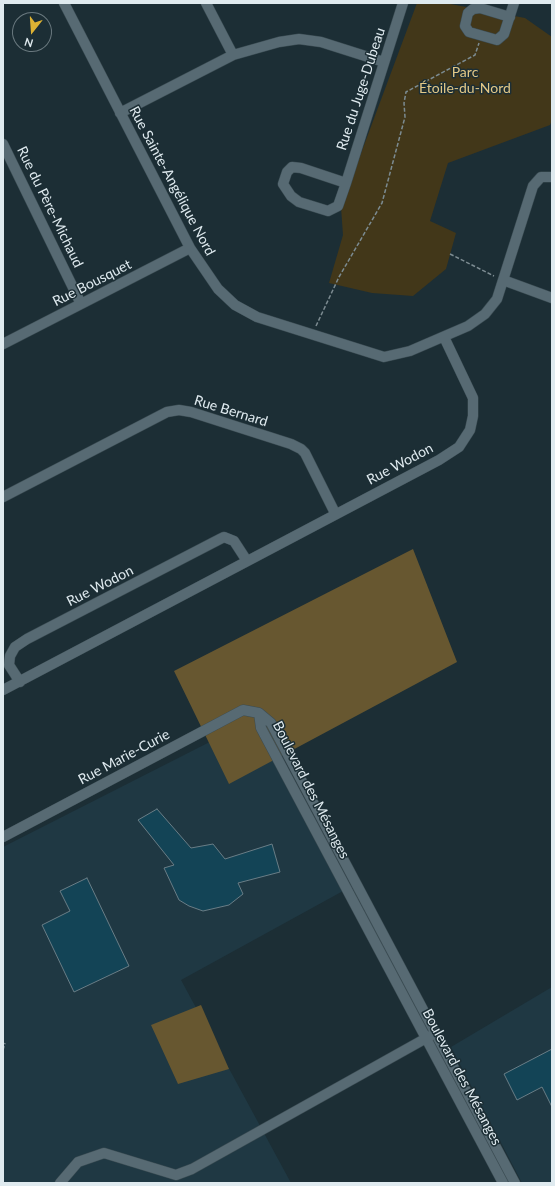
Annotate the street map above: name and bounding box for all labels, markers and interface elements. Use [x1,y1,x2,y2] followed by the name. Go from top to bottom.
[12,12,52,52] north arrow
[333,25,389,153] street label: Rue du Juge-Dubeau
[23,36,35,50] text: N
[419,64,511,96] park label: Parc Étoile-du-Nord
[125,104,219,258] street label: Rue Sainte-Angélique Nord
[13,144,87,270] street label: Rue du Père-Michaud
[50,256,134,310] street label: Rue Bousquet
[192,392,270,430] street label: Rue Bernard
[364,440,436,488] street label: Rue Wodon
[64,562,136,610] street label: Rue Wodon
[269,718,353,862] street label: Boulevard des Mésanges
[75,726,173,788] street label: Rue Marie-Curie
[419,1006,505,1148] street label: Boulevard des Mésanges

